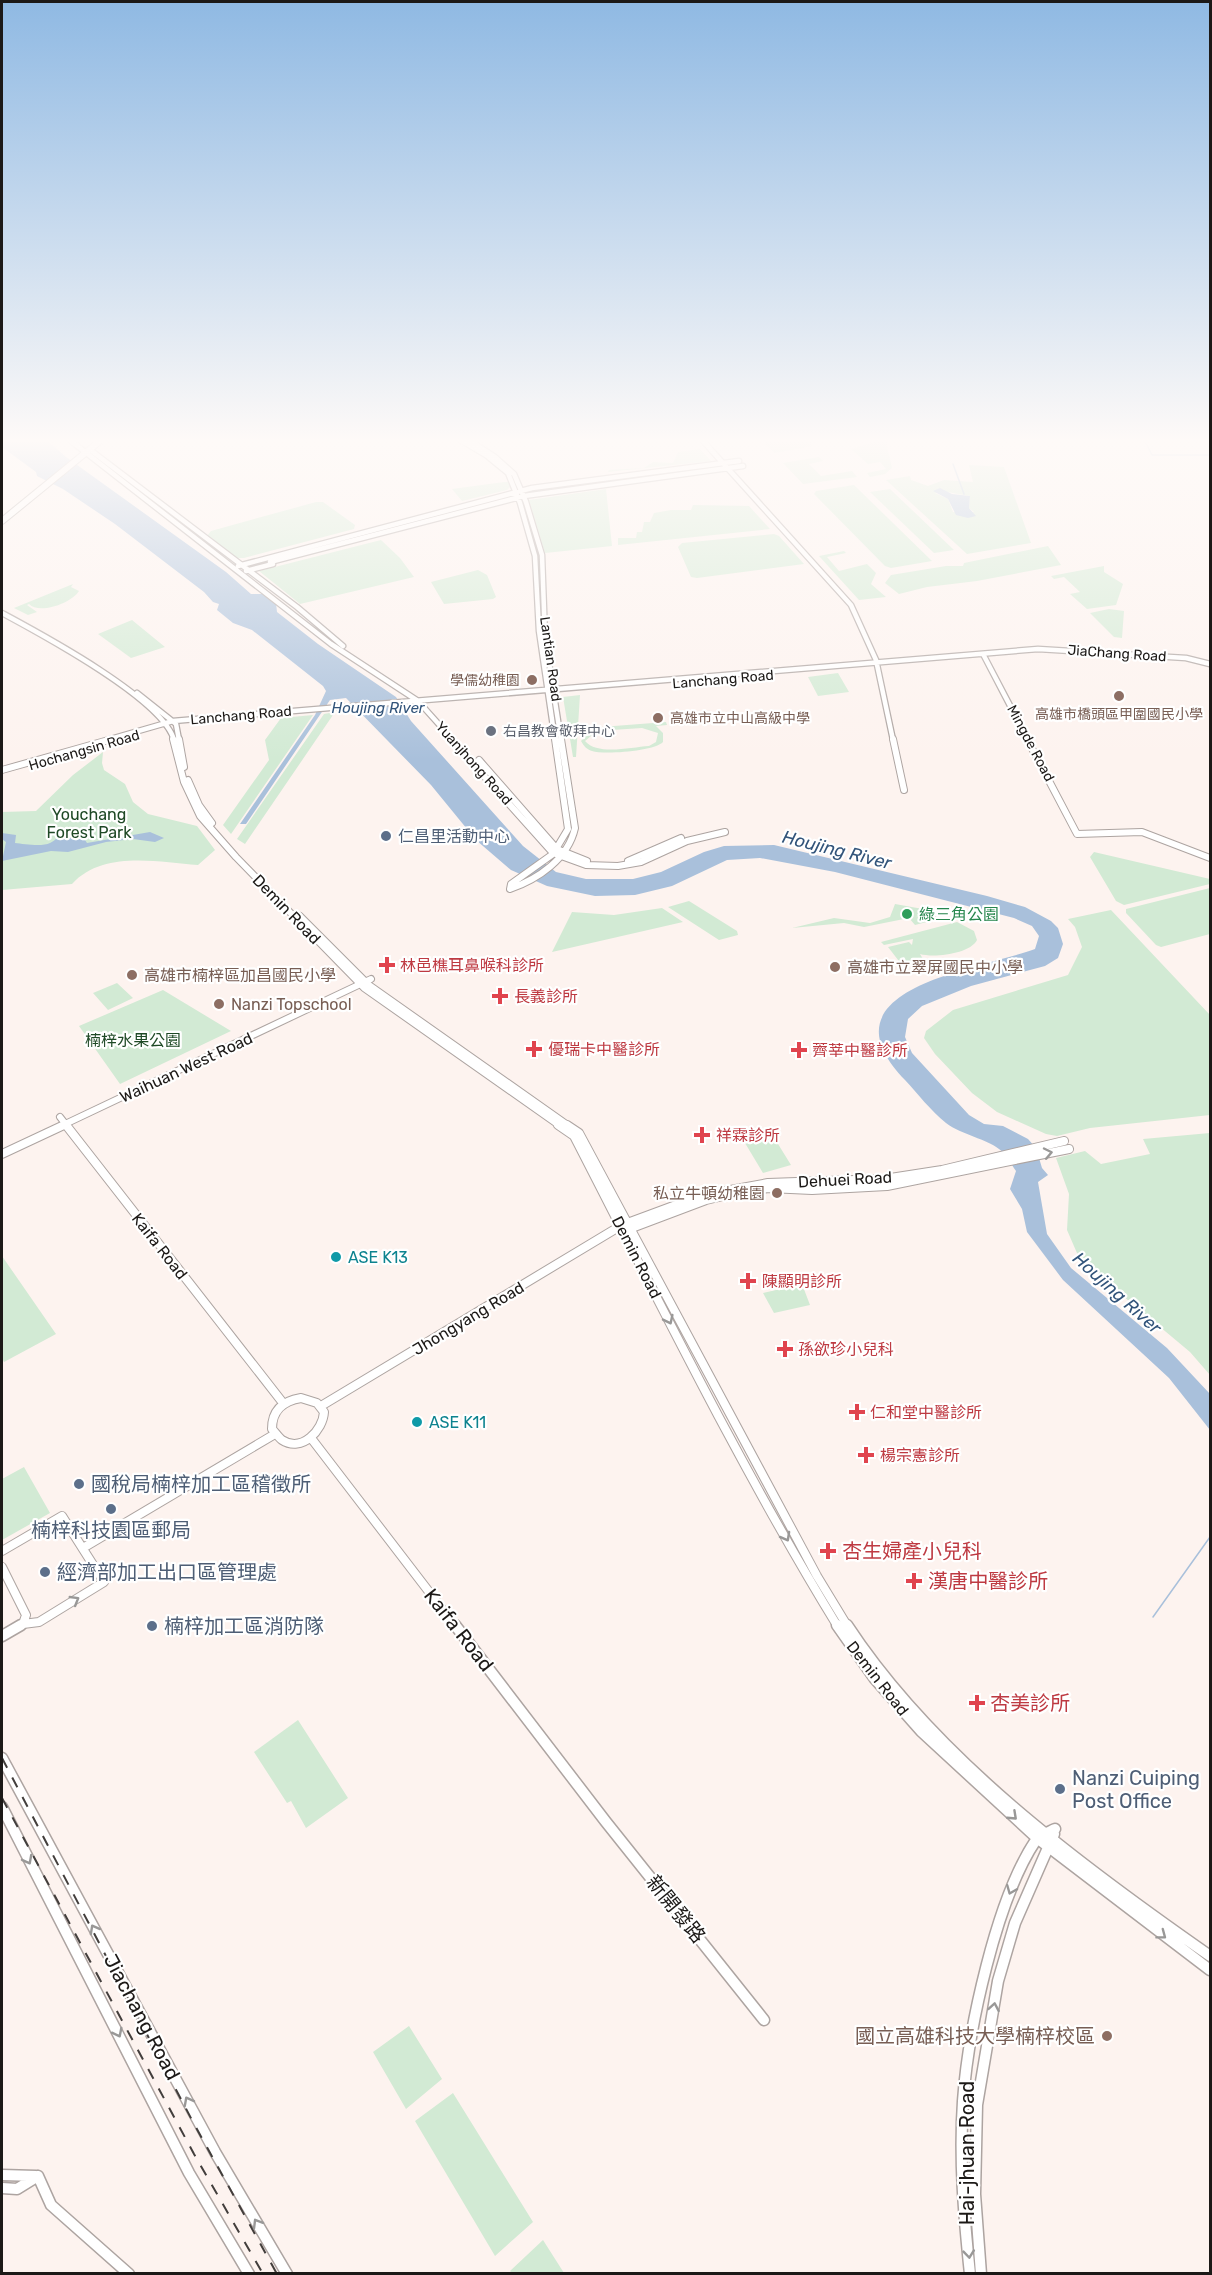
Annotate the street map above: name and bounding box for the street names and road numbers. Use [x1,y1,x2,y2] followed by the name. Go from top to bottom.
[536,615,565,703] street label: Lantian Road
[1067,642,1167,665] street label: JiaChang Road
[672,667,774,692] street label: Lanchang Road
[1003,702,1058,784] street label: Mingde Road
[190,703,292,728] street label: Lanchang Road
[432,718,516,809] street label: Yuanjhong Road
[27,727,142,774] street label: Hochangsin Road
[249,871,325,948] street label: Demin Road
[117,1028,256,1107] street label: Waihuan West Road
[798,1168,892,1191] street label: Dehuei Road
[128,1209,191,1283] street label: Kaifa Road
[608,1213,665,1301] street label: Demin Road
[409,1278,527,1359] street label: Jhongyang Road
[419,1584,499,1676] street label: Kaifa Road
[843,1637,913,1719] street label: Demin Road
[642,1870,710,1948] street label: 新開發路
[99,1950,185,2084] street label: Jiachang Road
[955,2081,979,2225] street label: Hai-jhuan Road

